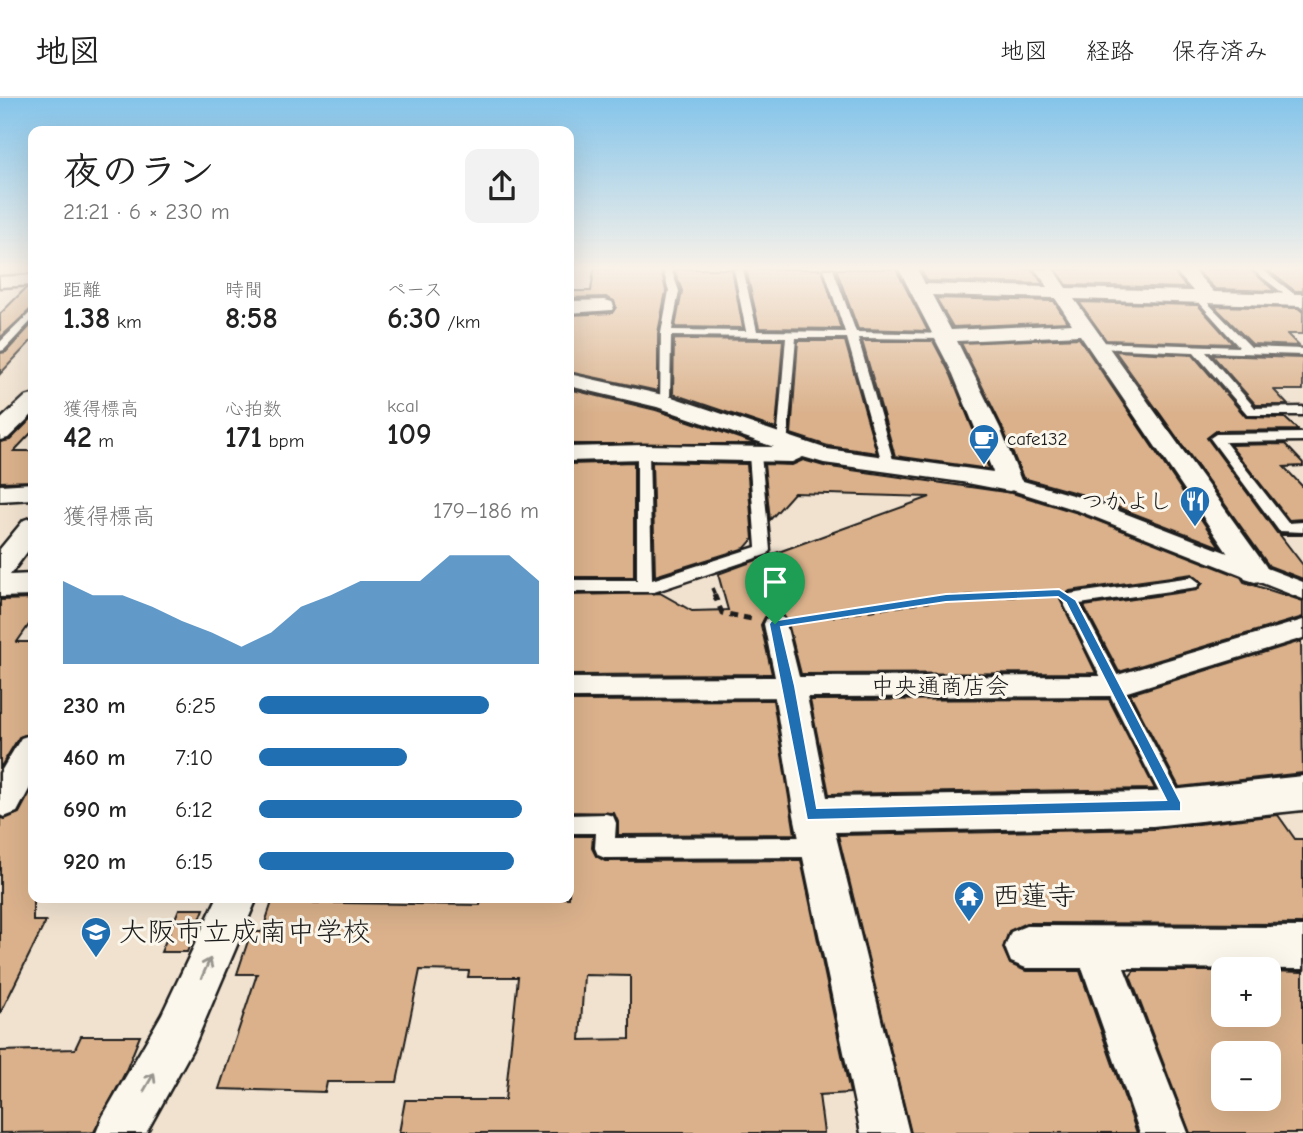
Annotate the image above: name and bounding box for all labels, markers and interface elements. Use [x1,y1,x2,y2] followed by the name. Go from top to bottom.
[35,32,101,70] text: 地図
[1000,37,1048,65] text: 地図
[1086,37,1134,65] text: 経路
[1172,37,1268,65] text: 保存済み
[465,149,539,223] button: share
[63,150,215,194] text: 夜のラン
[63,198,230,225] text: 21:21 · 6 × 230 m
[63,279,101,301] text: 距離
[225,279,263,301] text: 時間
[387,279,443,301] text: ペース
[63,301,110,336] text: 1.38
[225,301,278,336] text: 8:58
[387,301,441,336] text: 6:30
[110,311,142,333] text: km
[441,311,480,333] text: /km
[387,395,419,417] text: kcal
[63,398,139,420] text: 獲得標高
[225,398,282,420] text: 心拍数
[387,417,432,452] text: 109
[63,420,92,455] text: 42
[225,420,262,455] text: 171
[967,422,1001,466] cafe icon: cafe132
[1007,428,1068,450] place label: cafe132
[92,430,114,452] text: m
[262,430,304,452] text: bpm
[1178,484,1212,528] restaurant icon: つかよし
[1081,488,1172,515] place label: つかよし
[433,497,539,524] text: 179–186 m
[63,503,155,530] text: 獲得標高
[745,552,805,624] pin
[756,563,794,601] icon: arrive
[871,673,1009,700] street label: 中央通商店会
[63,692,125,719] text: 230 m
[175,692,216,719] text: 6:25
[63,744,125,771] text: 460 m
[175,744,213,771] text: 7:10
[63,796,127,823] text: 690 m
[175,796,213,823] text: 6:12
[63,848,126,875] text: 920 m
[175,848,213,875] text: 6:15
[952,879,986,923] temple icon: 西蓮寺
[992,880,1076,912] place label: 西蓮寺
[79,915,113,959] school or university icon: 大阪市立成南中学校
[119,916,371,948] place label: 大阪市立成南中学校
[1211,957,1281,1111] map controls
[1211,957,1281,1027] button: +
[200,958,213,979] one-way arrow
[1211,1041,1281,1111] button: −
[142,1072,156,1092] one-way arrow

